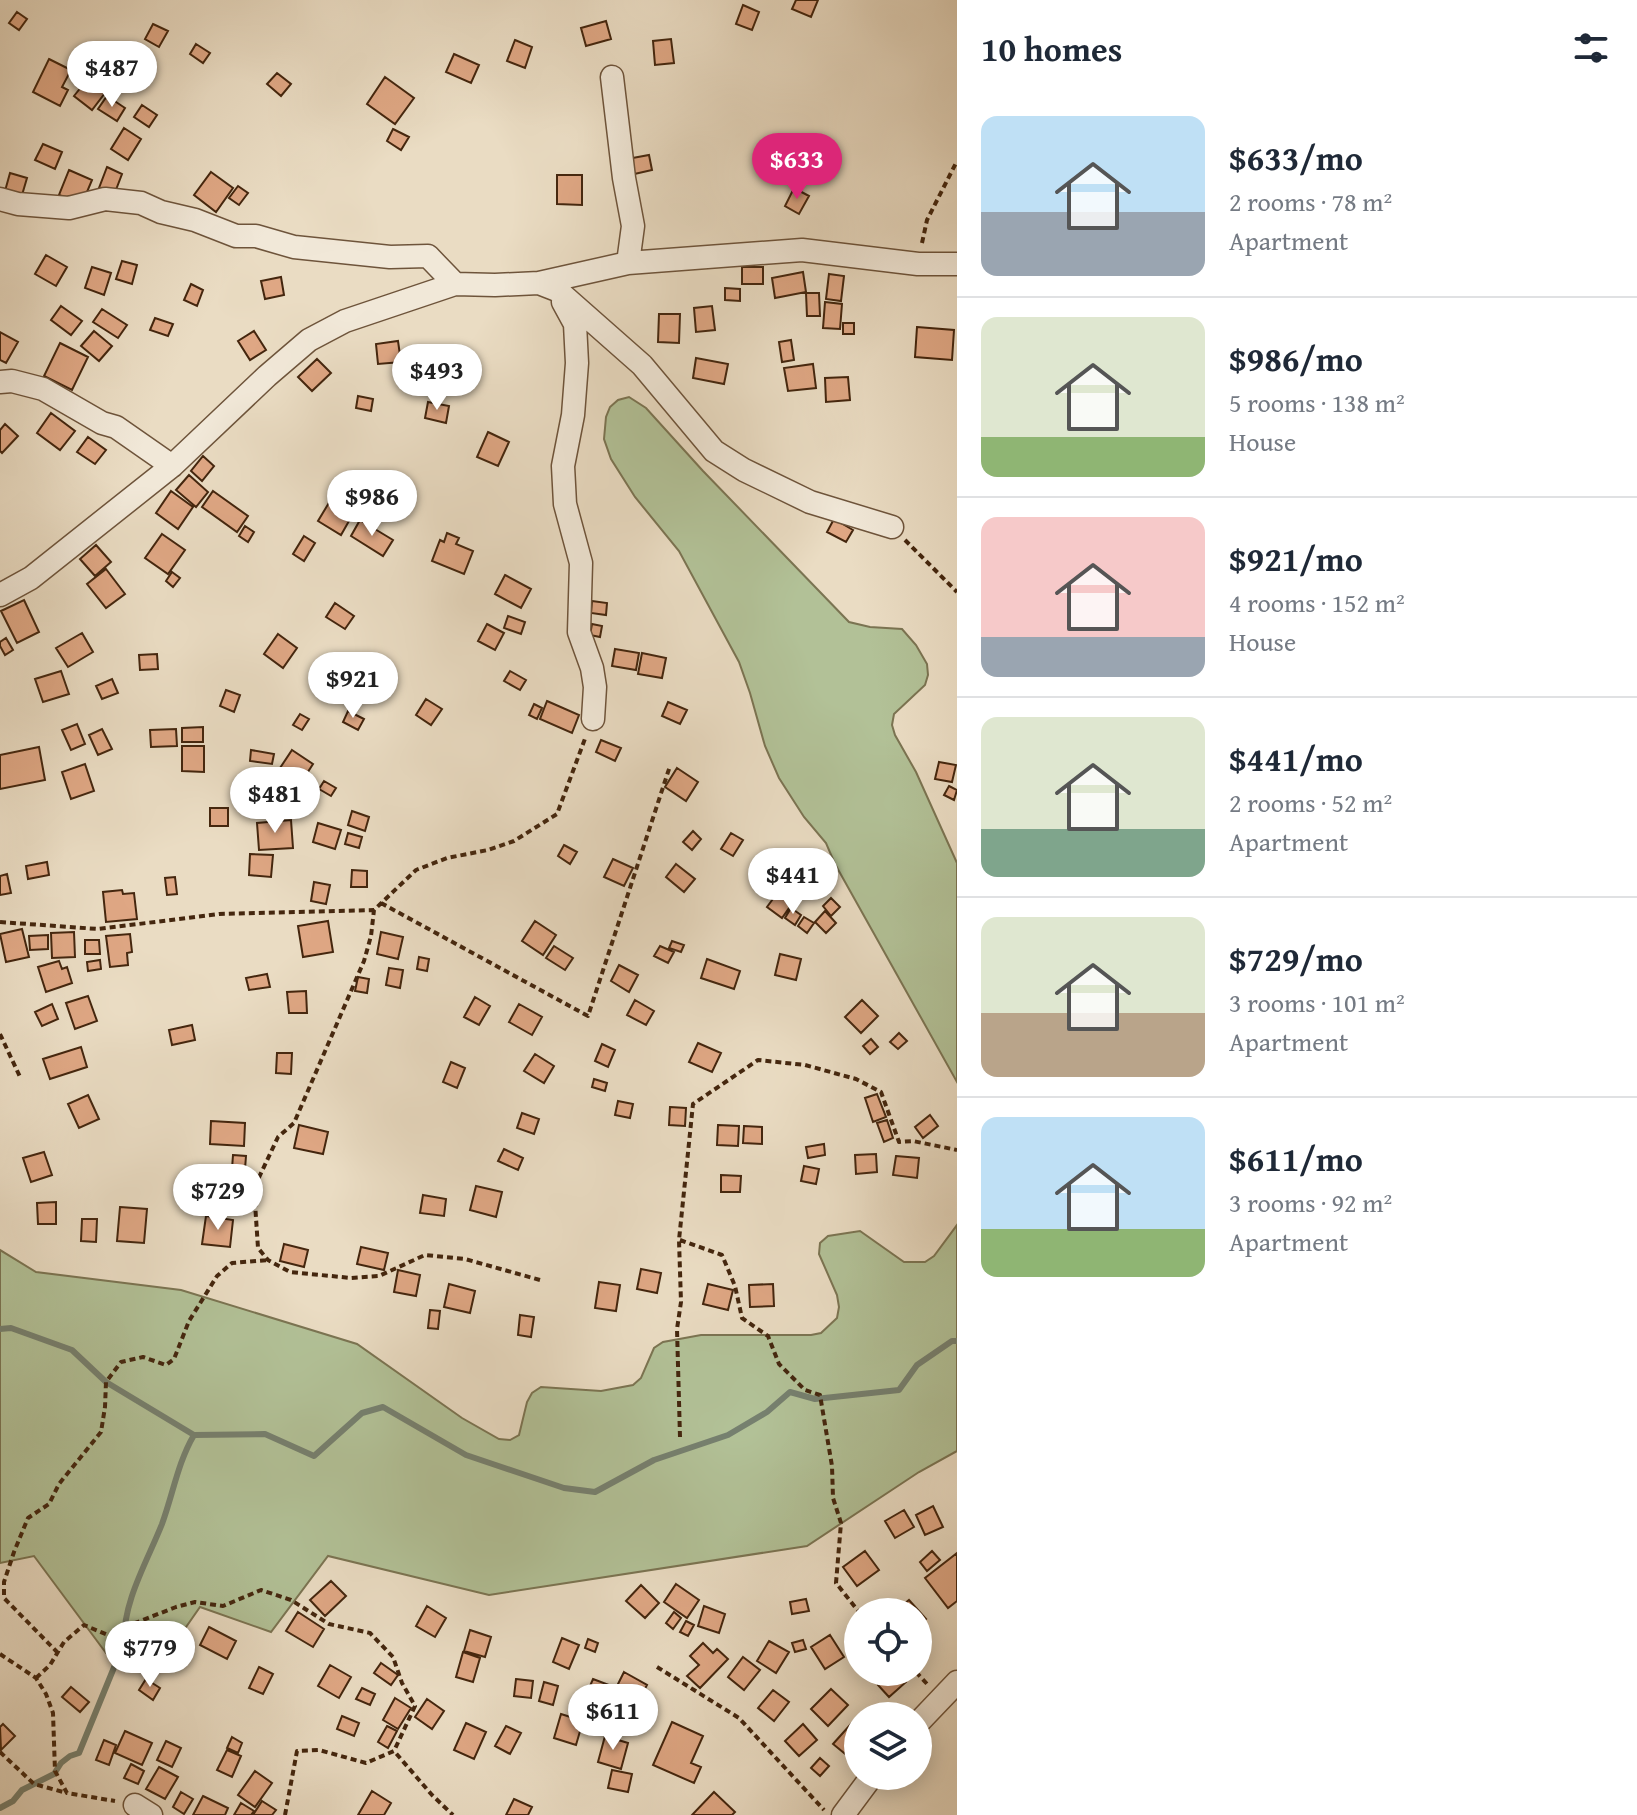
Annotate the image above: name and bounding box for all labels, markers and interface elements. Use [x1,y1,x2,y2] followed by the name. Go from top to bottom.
[981,24,1122,73] text: 10 homes
[1569,26,1613,70] icon: filters
[65,41,159,109] pin: $487
[85,47,139,86] text: $487
[750,133,844,201] pin: $633
[1229,133,1363,182] text: $633/mo
[770,139,824,178] text: $633
[1045,148,1141,244] icon: home
[1229,182,1392,221] text: 2 rooms · 78 m²
[1229,221,1348,260] text: Apartment
[1229,334,1363,383] text: $986/mo
[390,344,484,412] pin: $493
[1045,349,1141,445] icon: home
[410,350,464,389] text: $493
[1229,383,1405,422] text: 5 rooms · 138 m²
[1229,422,1296,461] text: House
[325,470,419,538] pin: $986
[345,476,399,515] text: $986
[1229,534,1363,583] text: $921/mo
[1045,549,1141,645] icon: home
[1229,583,1405,622] text: 4 rooms · 152 m²
[1229,622,1296,661] text: House
[306,652,400,720] pin: $921
[326,658,380,697] text: $921
[1229,734,1363,783] text: $441/mo
[1045,749,1141,845] icon: home
[228,767,322,835] pin: $481
[248,773,302,812] text: $481
[1229,783,1392,822] text: 2 rooms · 52 m²
[1229,822,1348,861] text: Apartment
[746,848,840,916] pin: $441
[766,854,820,893] text: $441
[1229,934,1363,983] text: $729/mo
[1045,949,1141,1045] icon: home
[1229,983,1405,1022] text: 3 rooms · 101 m²
[1229,1022,1348,1061] text: Apartment
[1229,1134,1363,1183] text: $611/mo
[1045,1149,1141,1245] icon: home
[171,1164,265,1232] pin: $729
[191,1170,245,1209] text: $729
[1229,1183,1392,1222] text: 3 rooms · 92 m²
[1229,1222,1348,1261] text: Apartment
[844,1598,932,1790] map controls
[844,1598,932,1686] button: locate
[103,1621,197,1689] pin: $779
[123,1627,177,1666] text: $779
[566,1684,660,1752] pin: $611
[586,1690,640,1729] text: $611
[844,1702,932,1790] button: layers

